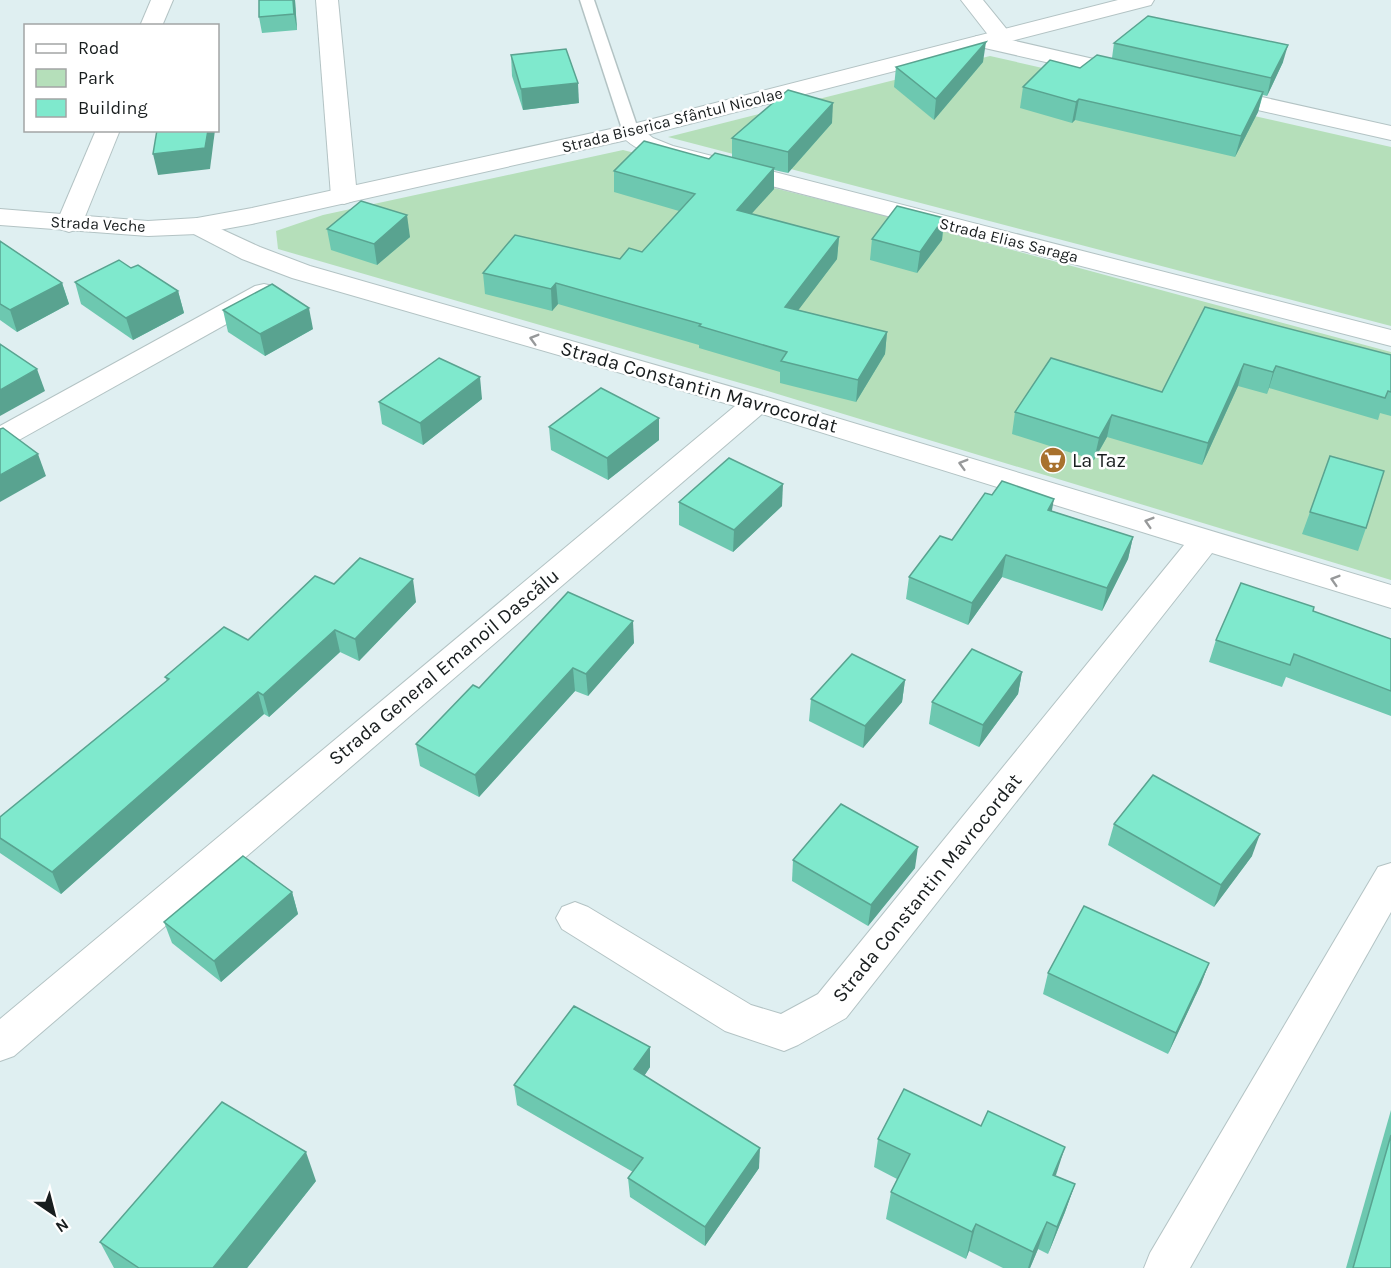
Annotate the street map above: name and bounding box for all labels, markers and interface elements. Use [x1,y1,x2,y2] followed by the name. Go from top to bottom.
[24,24,219,132] legend
[78,37,119,59] text: Road
[78,67,115,89] text: Park
[560,83,784,157] street label: Strada Biserica Sfântul Nicolae
[78,97,148,119] text: Building
[50,212,146,236] street label: Strada Veche
[938,214,1080,266] street label: Strada Elias Saraga
[529,333,539,346] one-way arrow
[558,336,841,438] street label: Strada Constantin Mavrocordat
[1038,445,1068,475] supermarket icon: La Taz
[1072,449,1126,472] place label: La Taz
[958,459,969,471] one-way arrow
[1144,517,1155,529] one-way arrow
[324,564,564,770] street label: Strada General Emanoil Dascălu
[1330,575,1341,587] one-way arrow
[828,769,1027,1007] street label: Strada Constantin Mavrocordat
[24,1184,84,1244] north arrow
[52,1215,72,1237] text: N

